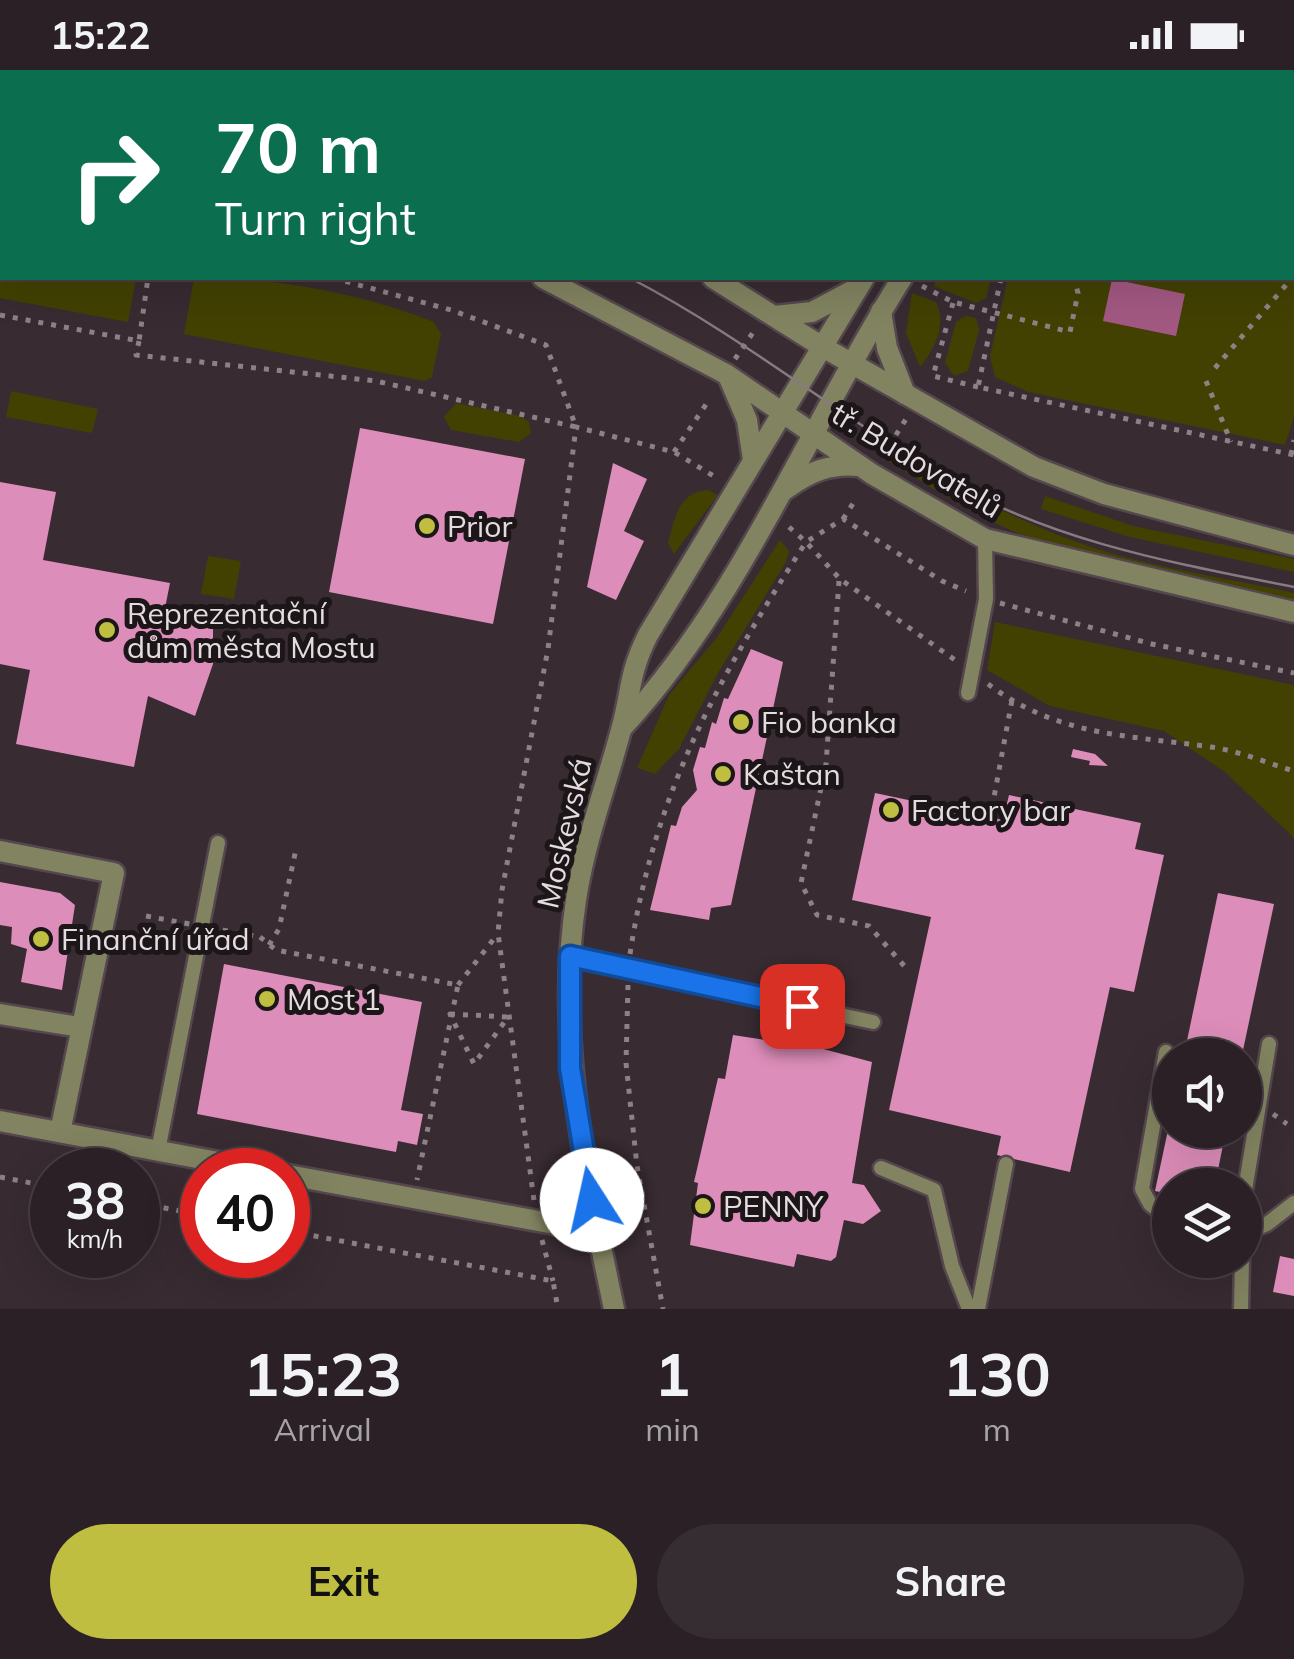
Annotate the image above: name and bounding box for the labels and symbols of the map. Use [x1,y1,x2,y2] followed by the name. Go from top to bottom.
[825,394,1009,526] street label: tř. Budovatelů
[447,507,512,545] place label: Prior
[416,515,438,537] marker: Prior
[127,594,376,666] place label: Reprezentační dům města Mostu
[96,619,118,641] marker: Reprezentační dům města Mostu
[761,703,897,741] place label: Fio banka
[730,711,752,733] marker: Fio banka
[528,754,600,912] street label: Moskevská
[743,755,841,793] place label: Kaštan
[712,763,734,785] marker: Kaštan
[911,791,1070,829] place label: Factory bar
[880,799,902,821] marker: Factory bar
[61,920,250,958] place label: Finanční úřad
[30,928,52,950] marker: Finanční úřad
[760,964,845,1049] pin
[287,980,381,1018] place label: Most 1
[256,988,278,1010] marker: Most 1
[180,1148,310,1278] speed limit sign: 40
[540,1148,644,1252] position arrow
[723,1187,824,1225] place label: PENNY
[692,1195,714,1217] marker: PENNY

